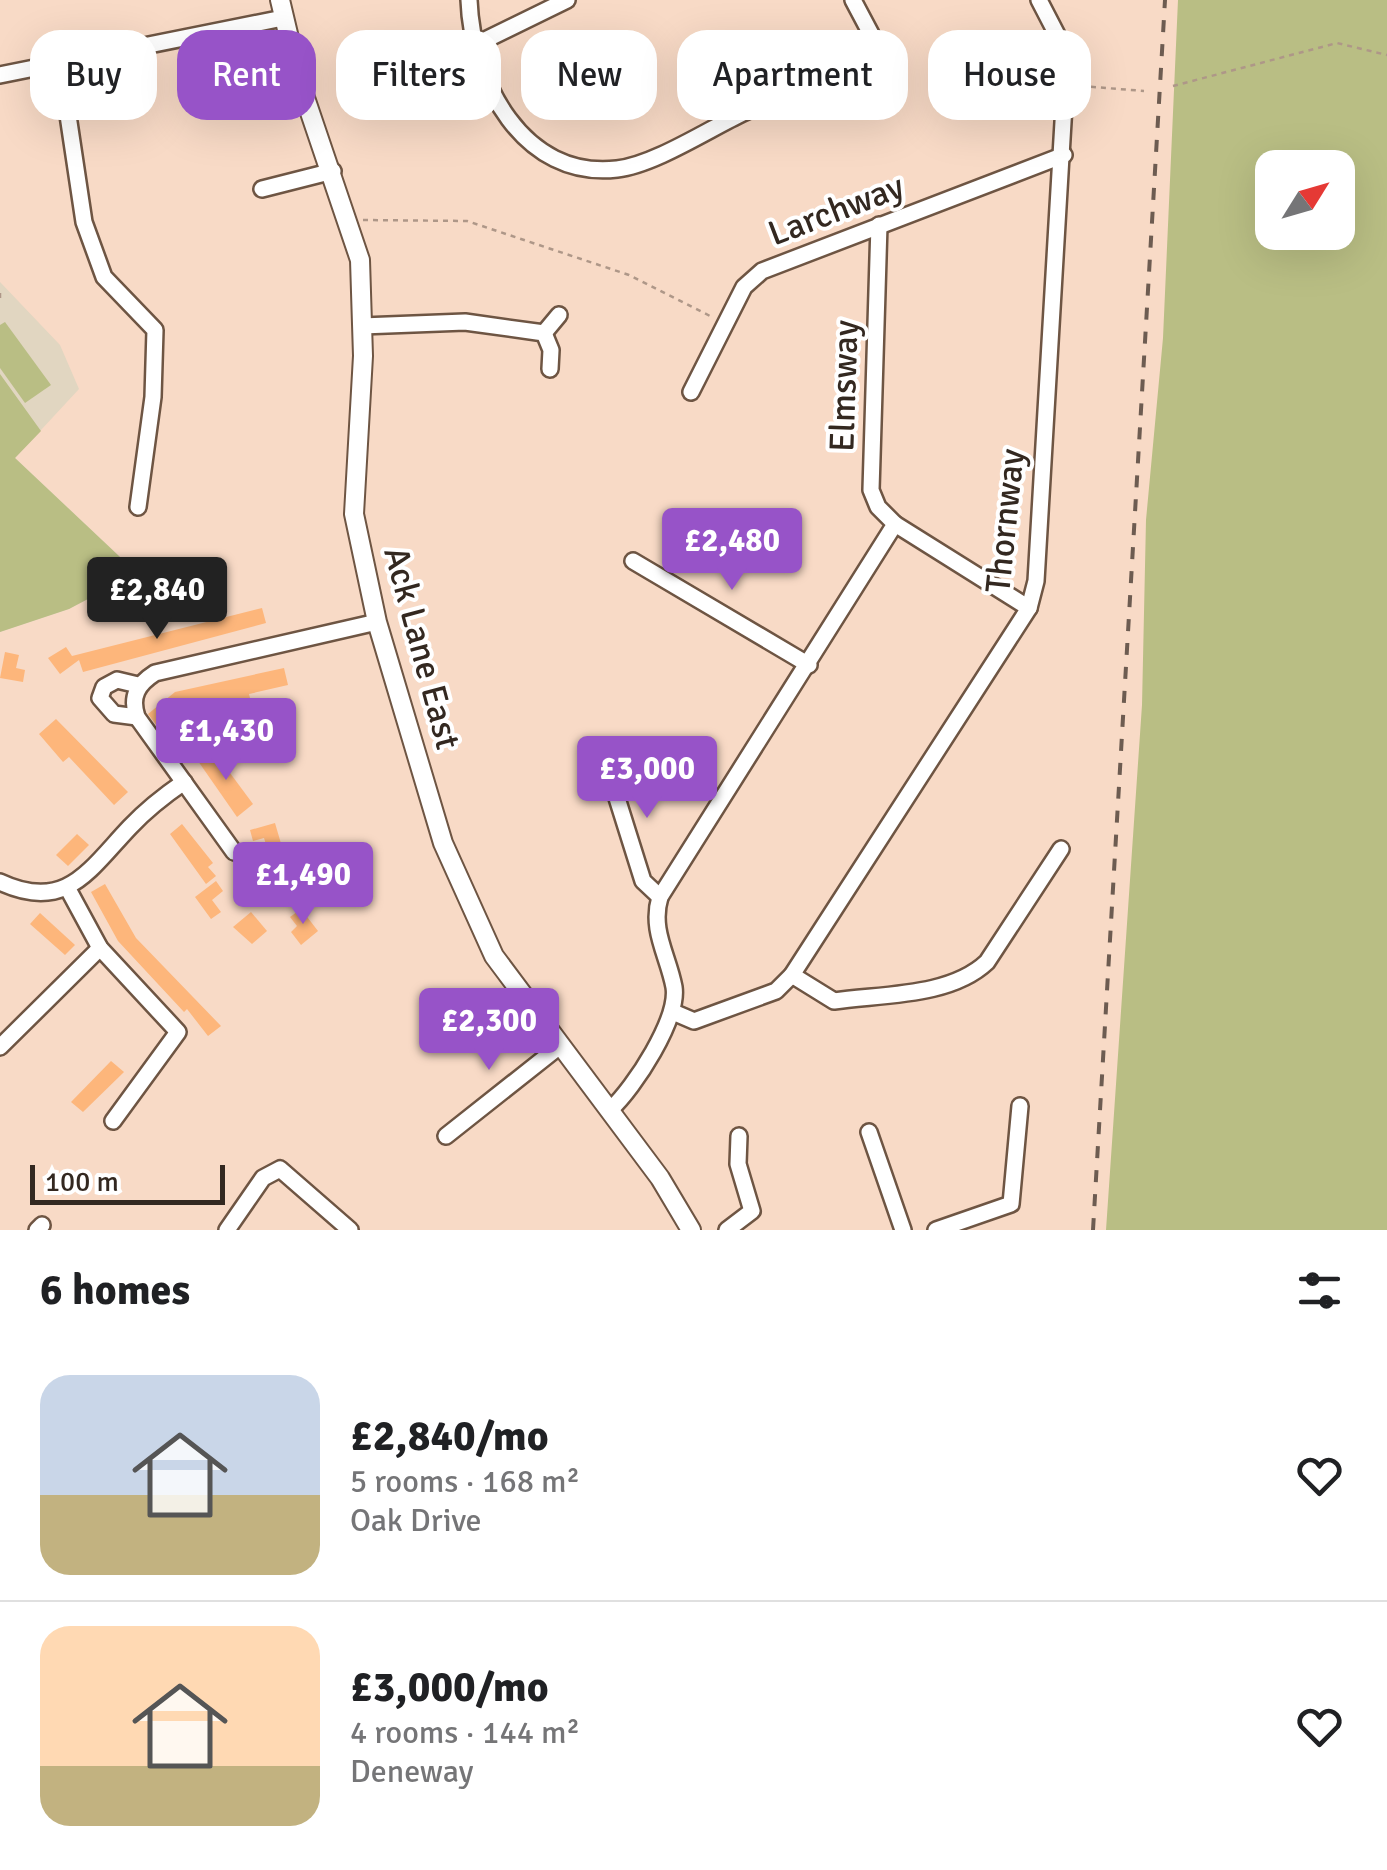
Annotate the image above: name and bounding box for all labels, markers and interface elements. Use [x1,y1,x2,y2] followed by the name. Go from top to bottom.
[30,30,157,120] chip: Buy
[177,30,316,120] chip: Rent
[336,30,501,120] chip: Filters
[521,30,657,120] chip: New
[677,30,908,120] chip: Apartment
[928,30,1091,120] chip: House
[1255,150,1355,250] north arrow
[1255,150,1355,250] map controls
[762,165,910,255] street label: Larchway
[820,319,868,453] street label: Elmsway
[976,447,1034,595] street label: Thornway
[651,508,813,593] pin: £2,480
[684,521,780,560] text: £2,480
[374,542,470,754] street label: Ack Lane East
[76,557,238,642] pin: £2,840
[109,570,205,609] text: £2,840
[145,698,307,783] pin: £1,430
[178,711,274,750] text: £1,430
[566,736,728,821] pin: £3,000
[599,749,695,788] text: £3,000
[222,842,384,927] pin: £1,490
[255,855,351,894] text: £1,490
[408,988,570,1073] pin: £2,300
[441,1001,537,1040] text: £2,300
[30,1160,225,1204] scale bar
[45,1165,119,1199] text: 100 m
[1292,1263,1347,1318] icon: filters
[40,1265,190,1316] text: 6 homes
[350,1411,549,1462] text: £2,840/mo
[120,1415,240,1535] icon: home
[1292,1448,1347,1503] icon: heart
[350,1462,580,1501] text: 5 rooms · 168 m²
[350,1501,482,1540] text: Oak Drive
[350,1662,549,1713] text: £3,000/mo
[120,1666,240,1786] icon: home
[1292,1699,1347,1754] icon: heart
[350,1713,580,1752] text: 4 rooms · 144 m²
[350,1752,473,1791] text: Deneway

